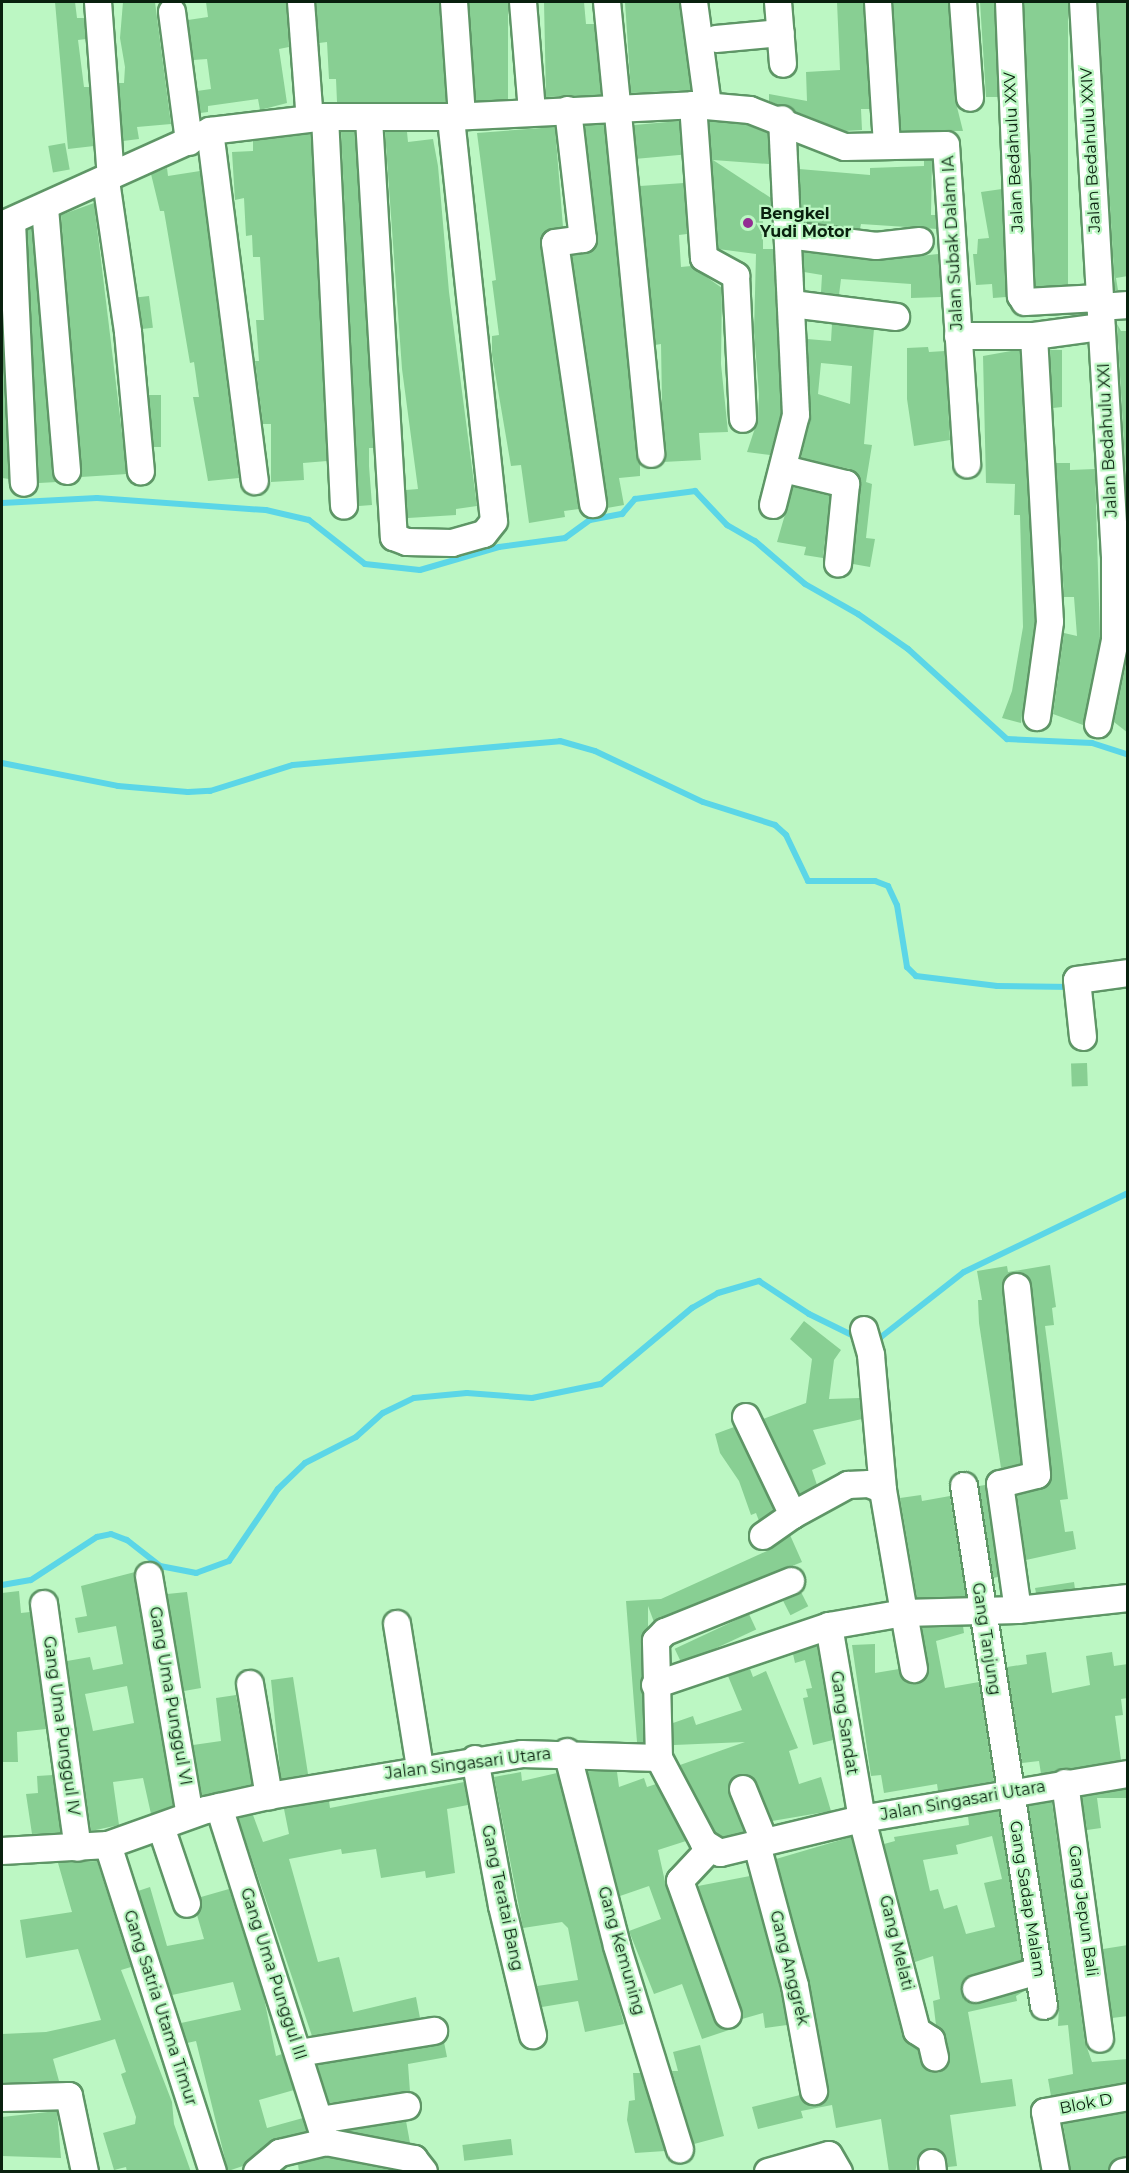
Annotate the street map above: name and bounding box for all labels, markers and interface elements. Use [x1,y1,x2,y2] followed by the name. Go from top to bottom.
[1077,67,1105,233] street label: Jalan Bedahulu XXIV
[1000,71,1028,233] street label: Jalan Bedahulu XXV
[939,155,967,331] street label: Jalan Subak Dalam IA
[760,204,851,242] place label: Bengkel Yudi Motor
[741,216,755,230] marker: Bengkel Yudi Motor
[1094,363,1122,517] street label: Jalan Bedahulu XXI
[968,1581,1004,1697] street label: Gang Tanjung
[145,1605,195,1787] street label: Gang Uma Punggul VI
[39,1635,83,1817] street label: Gang Uma Punggul IV
[826,1670,862,1776] street label: Gang Sandat
[384,1744,552,1784] street label: Jalan Singasari Utara
[879,1777,1047,1825] street label: Jalan Singasari Utara
[1005,1820,1049,1978] street label: Gang Sadap Malam
[477,1823,527,1973] street label: Gang Teratai Bang
[1064,1844,1102,1978] street label: Gang Jepun Bali
[593,1884,649,2018] street label: Gang Kemuning
[236,1886,310,2062] street label: Gang Uma Punggul III
[875,1893,917,1993] street label: Gang Melati
[119,1908,201,2108] street label: Gang Satria Utama Timur
[765,1909,813,2027] street label: Gang Anggrek
[1058,2089,1114,2119] street label: Blok D

